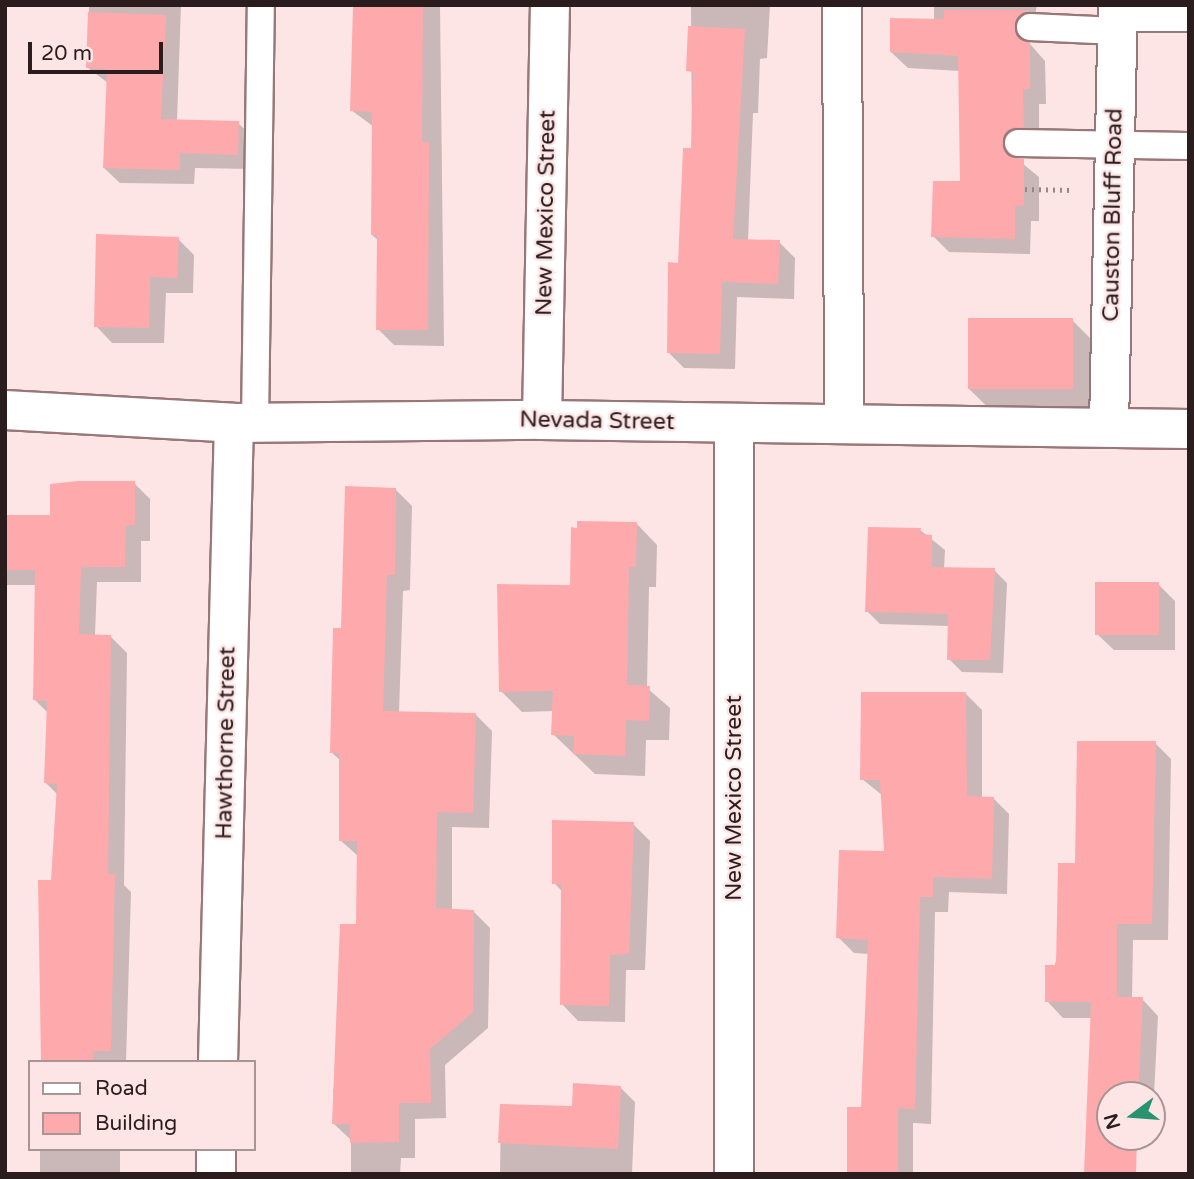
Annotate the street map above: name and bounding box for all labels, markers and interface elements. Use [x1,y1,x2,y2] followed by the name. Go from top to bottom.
[32,28,166,72] scale bar
[41,41,92,66] text: 20 m
[1097,108,1129,322] street label: Causton Bluff Road
[530,110,562,316] street label: New Mexico Street
[519,406,675,436] street label: Nevada Street
[211,646,241,840] street label: Hawthorne Street
[720,695,748,901] street label: New Mexico Street
[28,1060,256,1151] legend
[95,1076,148,1101] text: Road
[1096,1081,1166,1151] north arrow
[95,1111,177,1136] text: Building
[1100,1111,1125,1132] text: N

